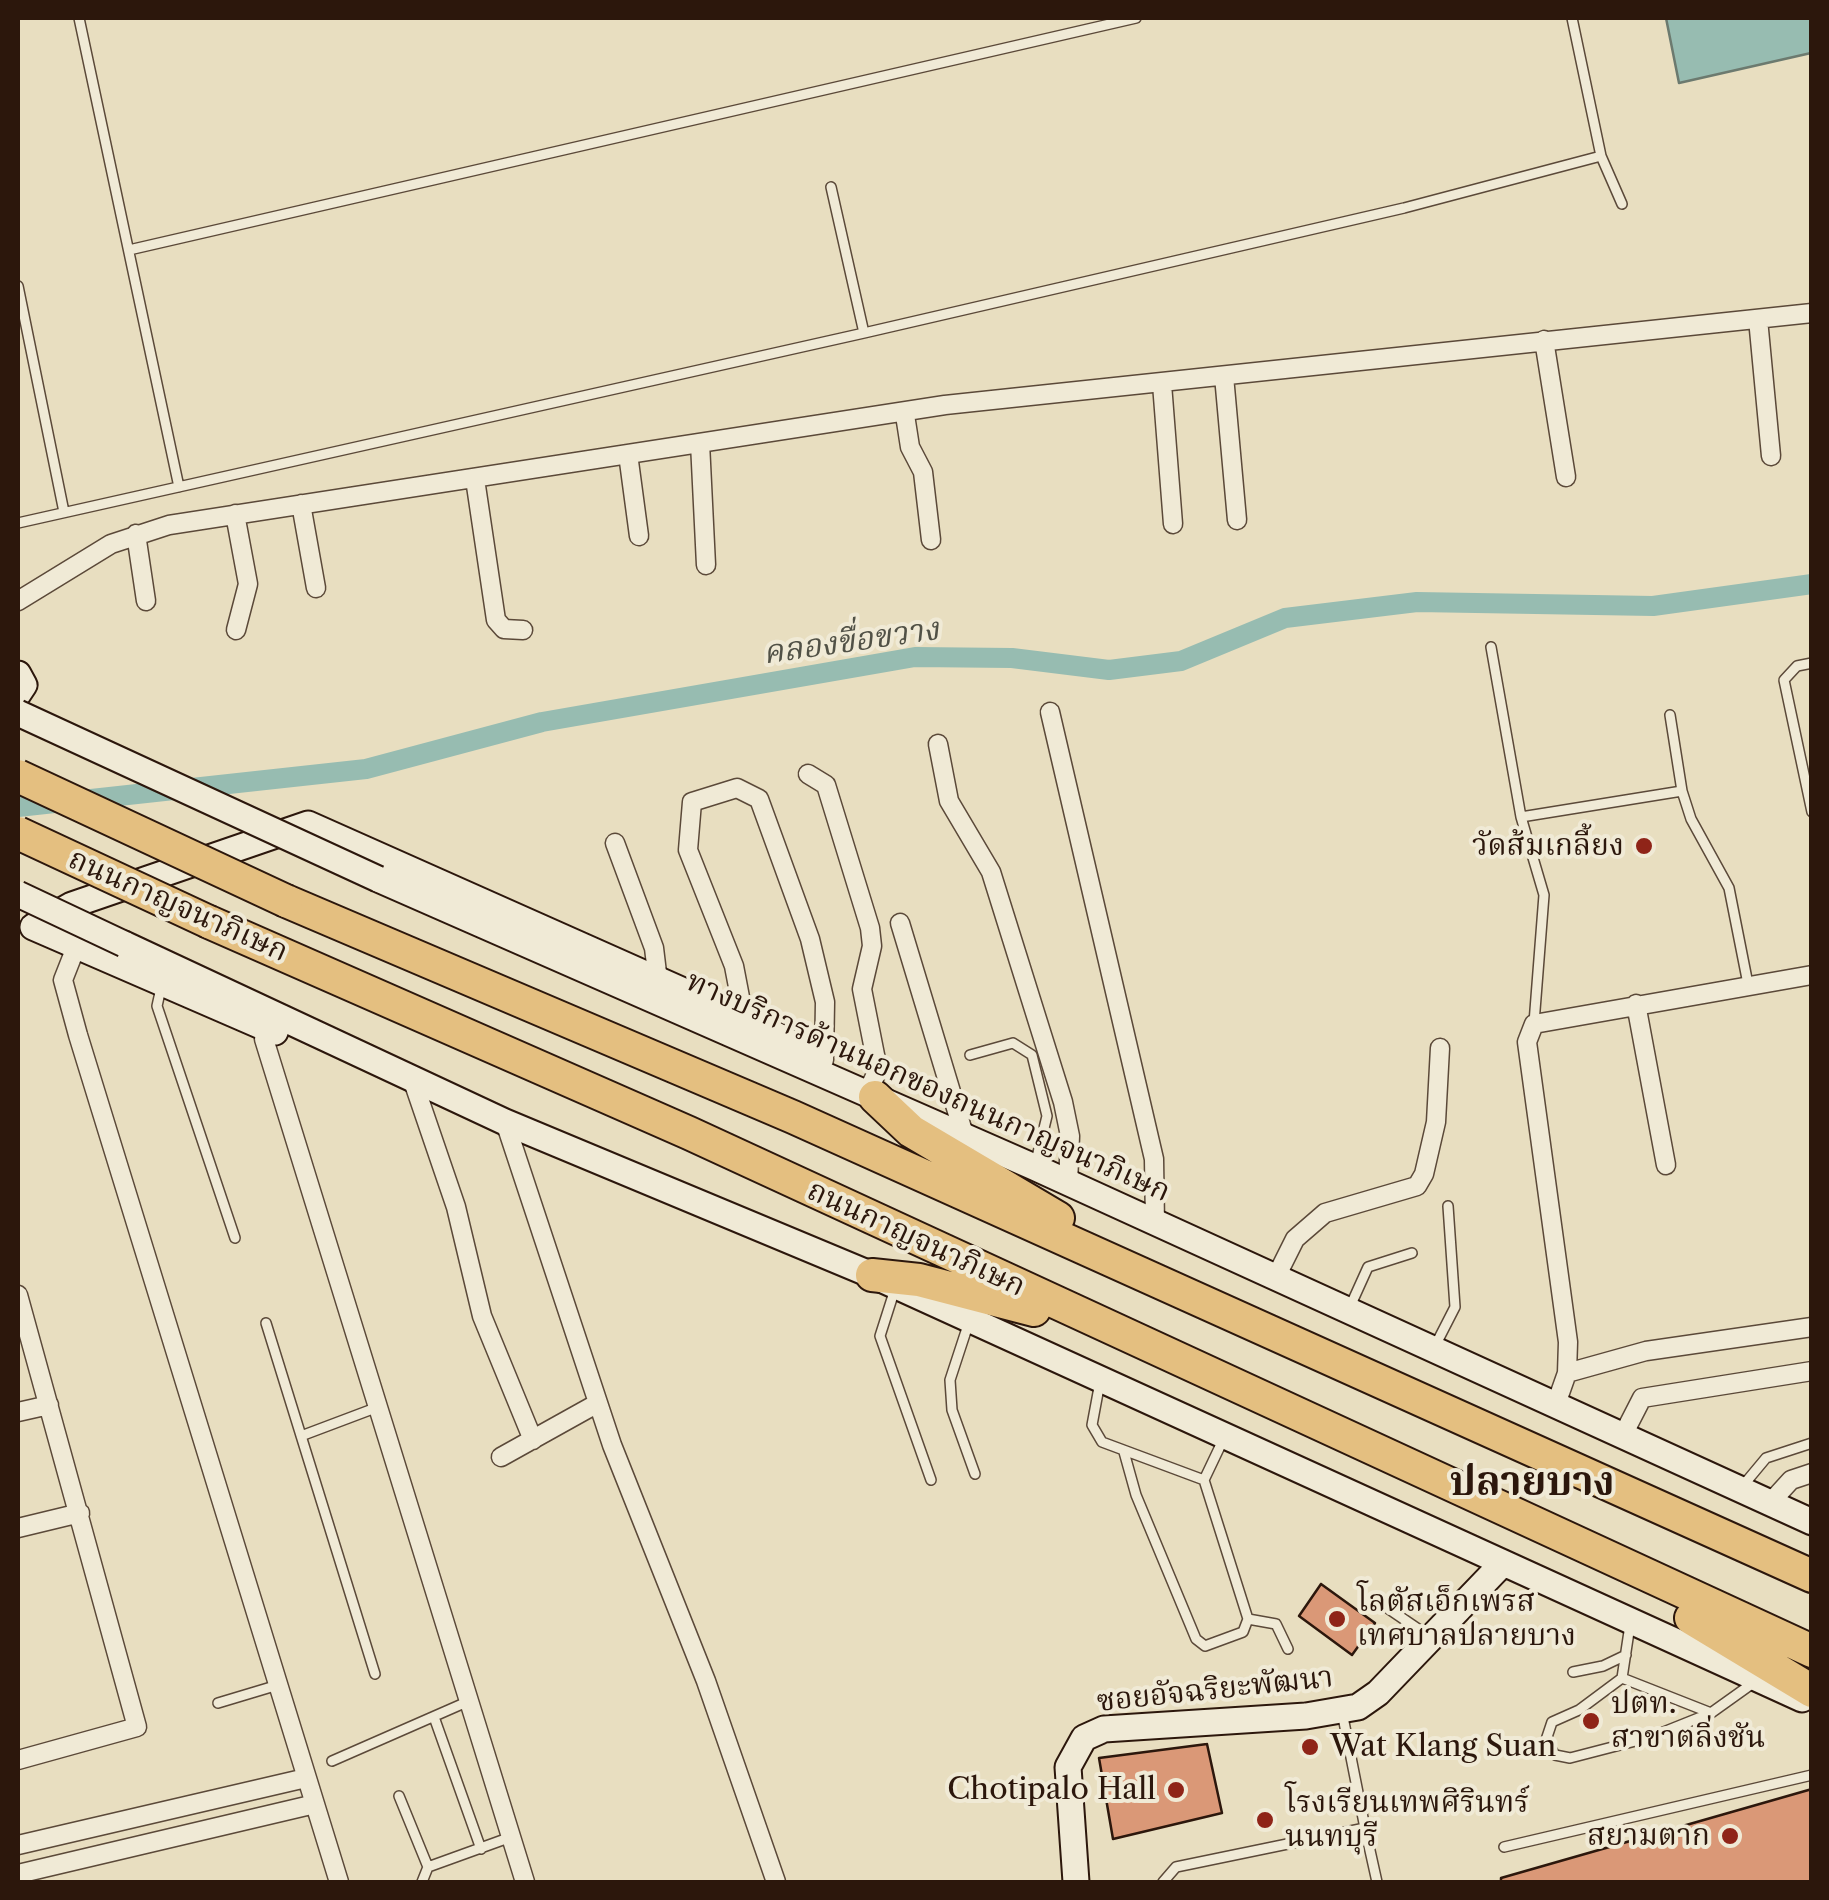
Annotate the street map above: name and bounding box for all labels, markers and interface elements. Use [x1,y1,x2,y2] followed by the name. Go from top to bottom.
[761,611,941,673] water label: คลองขื่อขวาง
[1472,828,1624,864] place label: วัดส้มเกลี้ยง
[1633,835,1655,857] marker: วัดส้มเกลี้ยง
[63,841,293,971] street label: ถนนกาญจนาภิเษก
[680,964,1176,1210] street label: ทางบริการด้านนอกของถนนกาญจนาภิเษก
[801,1173,1031,1305] street label: ถนนกาญจนาภิเษก
[1450,1459,1614,1507] district label: ปลายบาง
[1357,1584,1576,1654] place label: โลตัสเอ็กเพรส เทศบาลปลายบาง
[1326,1608,1348,1630] marker: โลตัสเอ็กเพรส เทศบาลปลายบาง
[1095,1660,1335,1720] street label: ซอยอัจฉริยะพัฒนา
[1611,1686,1765,1756] place label: ปตท. สาขาตลิ่งชัน
[1580,1710,1602,1732] marker: ปตท. สาขาตลิ่งชัน
[1330,1729,1556,1765] place label: Wat Klang Suan
[1299,1736,1321,1758] marker: Wat Klang Suan
[947,1772,1156,1808] place label: Chotipalo Hall
[1165,1779,1187,1801] marker: Chotipalo Hall
[1285,1785,1529,1856] place label: โรงเรียนเทพศิรินทร์ นนทบุรี
[1254,1809,1276,1831] marker: โรงเรียนเทพศิรินทร์ นนทบุรี
[1587,1818,1710,1854] place label: สยามตาก
[1719,1825,1741,1847] marker: สยามตาก

